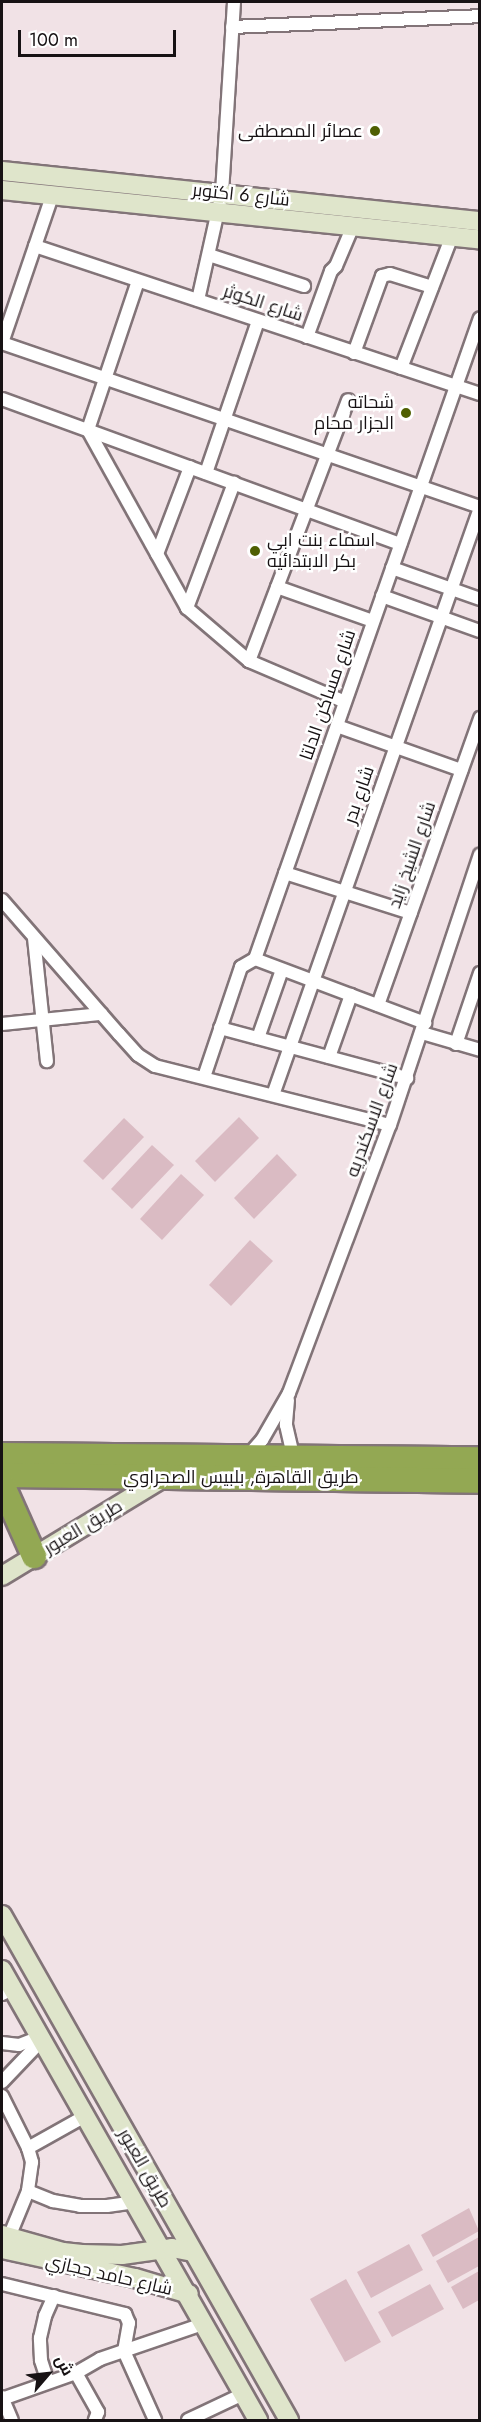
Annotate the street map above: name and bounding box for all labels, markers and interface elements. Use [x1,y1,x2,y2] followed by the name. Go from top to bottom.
[21,18,178,56] scale bar
[29,27,78,53] text: 100 m
[238,120,363,142] place label: عصائر المصطفى
[368,124,382,138] marker: عصائر المصطفى
[191,179,291,211] street label: شارع 6 اكتوبر
[220,280,306,326] street label: شارع الكوثر
[314,392,394,434] place label: شحاته الجزار محام
[399,406,413,420] marker: شحاته الجزار محام
[267,530,375,572] place label: اسماء بنت ابي بكر الابتدائيه
[248,544,262,558] marker: اسماء بنت ابي بكر الابتدائيه
[296,627,360,763] street label: شارع مساكن الدلتا
[339,763,379,827] street label: شارع بدر
[384,799,440,911] street label: شارع الشيخ زايد
[341,1060,403,1180] street label: شارع الاسكندريه
[123,1466,359,1488] street label: طريق القاهرة, بلبيس الصحراوي
[40,1495,126,1559] street label: طريق العبور
[114,2124,176,2212] street label: طريق العبور
[44,2250,174,2300] street label: شارع حامد حجازي
[18,2344,78,2404] north arrow
[49,2351,79,2380] text: ش

